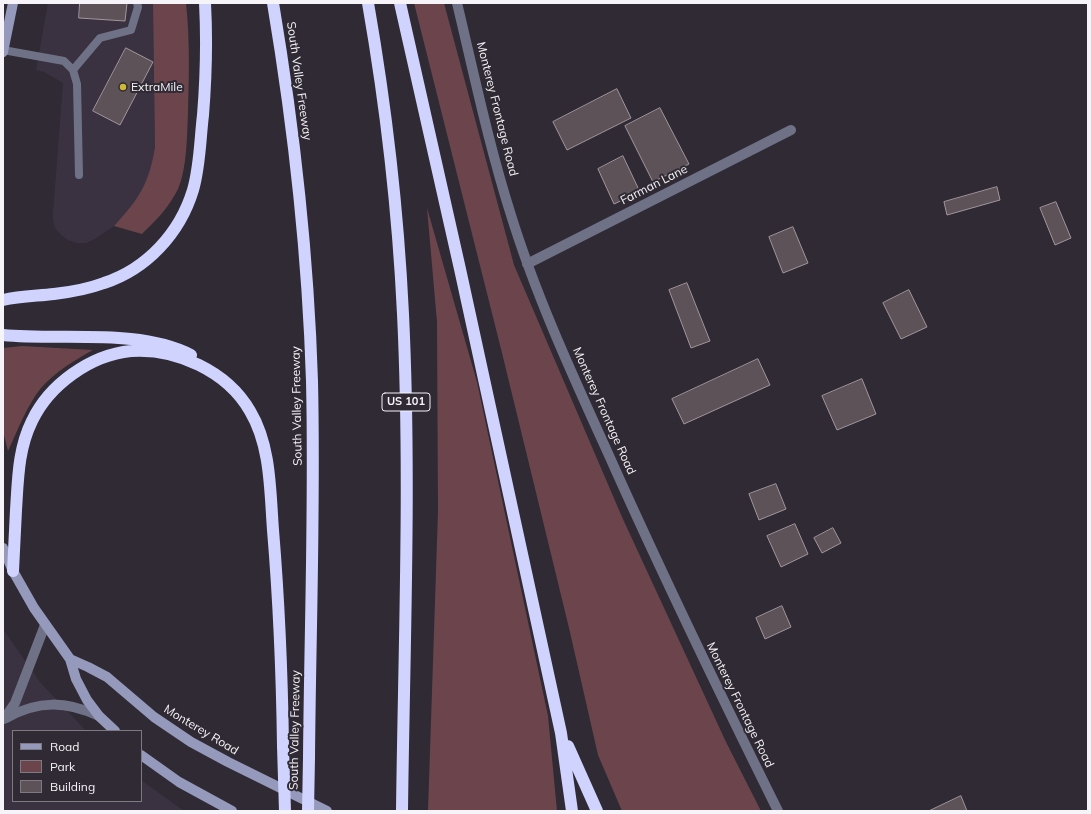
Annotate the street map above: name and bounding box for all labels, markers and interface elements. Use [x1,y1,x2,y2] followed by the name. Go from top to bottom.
[284,21,314,141] street label: South Valley Freeway
[473,41,521,177] street label: Monterey Frontage Road
[131,80,183,94] place label: ExtraMile
[118,82,128,92] marker: ExtraMile
[618,162,690,208] street label: Farman Lane
[569,345,639,477] street label: Monterey Frontage Road
[289,346,305,466] street label: South Valley Freeway
[382,393,430,411] road number: US 101
[703,640,777,770] street label: Monterey Frontage Road
[287,670,303,790] street label: South Valley Freeway
[161,702,241,758] street label: Monterey Road
[12,730,142,802] legend
[50,739,79,754] text: Road
[50,759,75,774] text: Park
[50,779,95,794] text: Building

